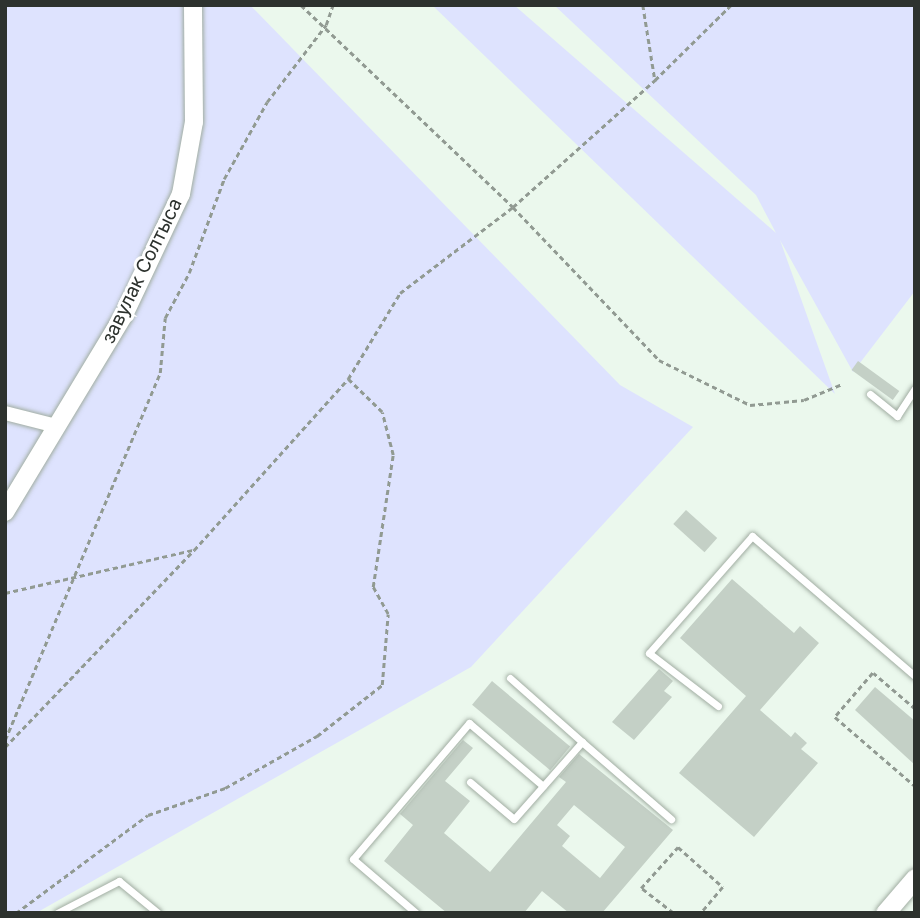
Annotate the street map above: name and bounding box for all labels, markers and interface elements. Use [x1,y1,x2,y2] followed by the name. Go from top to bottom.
[97,195,187,347] street label: завулак Солтыса

